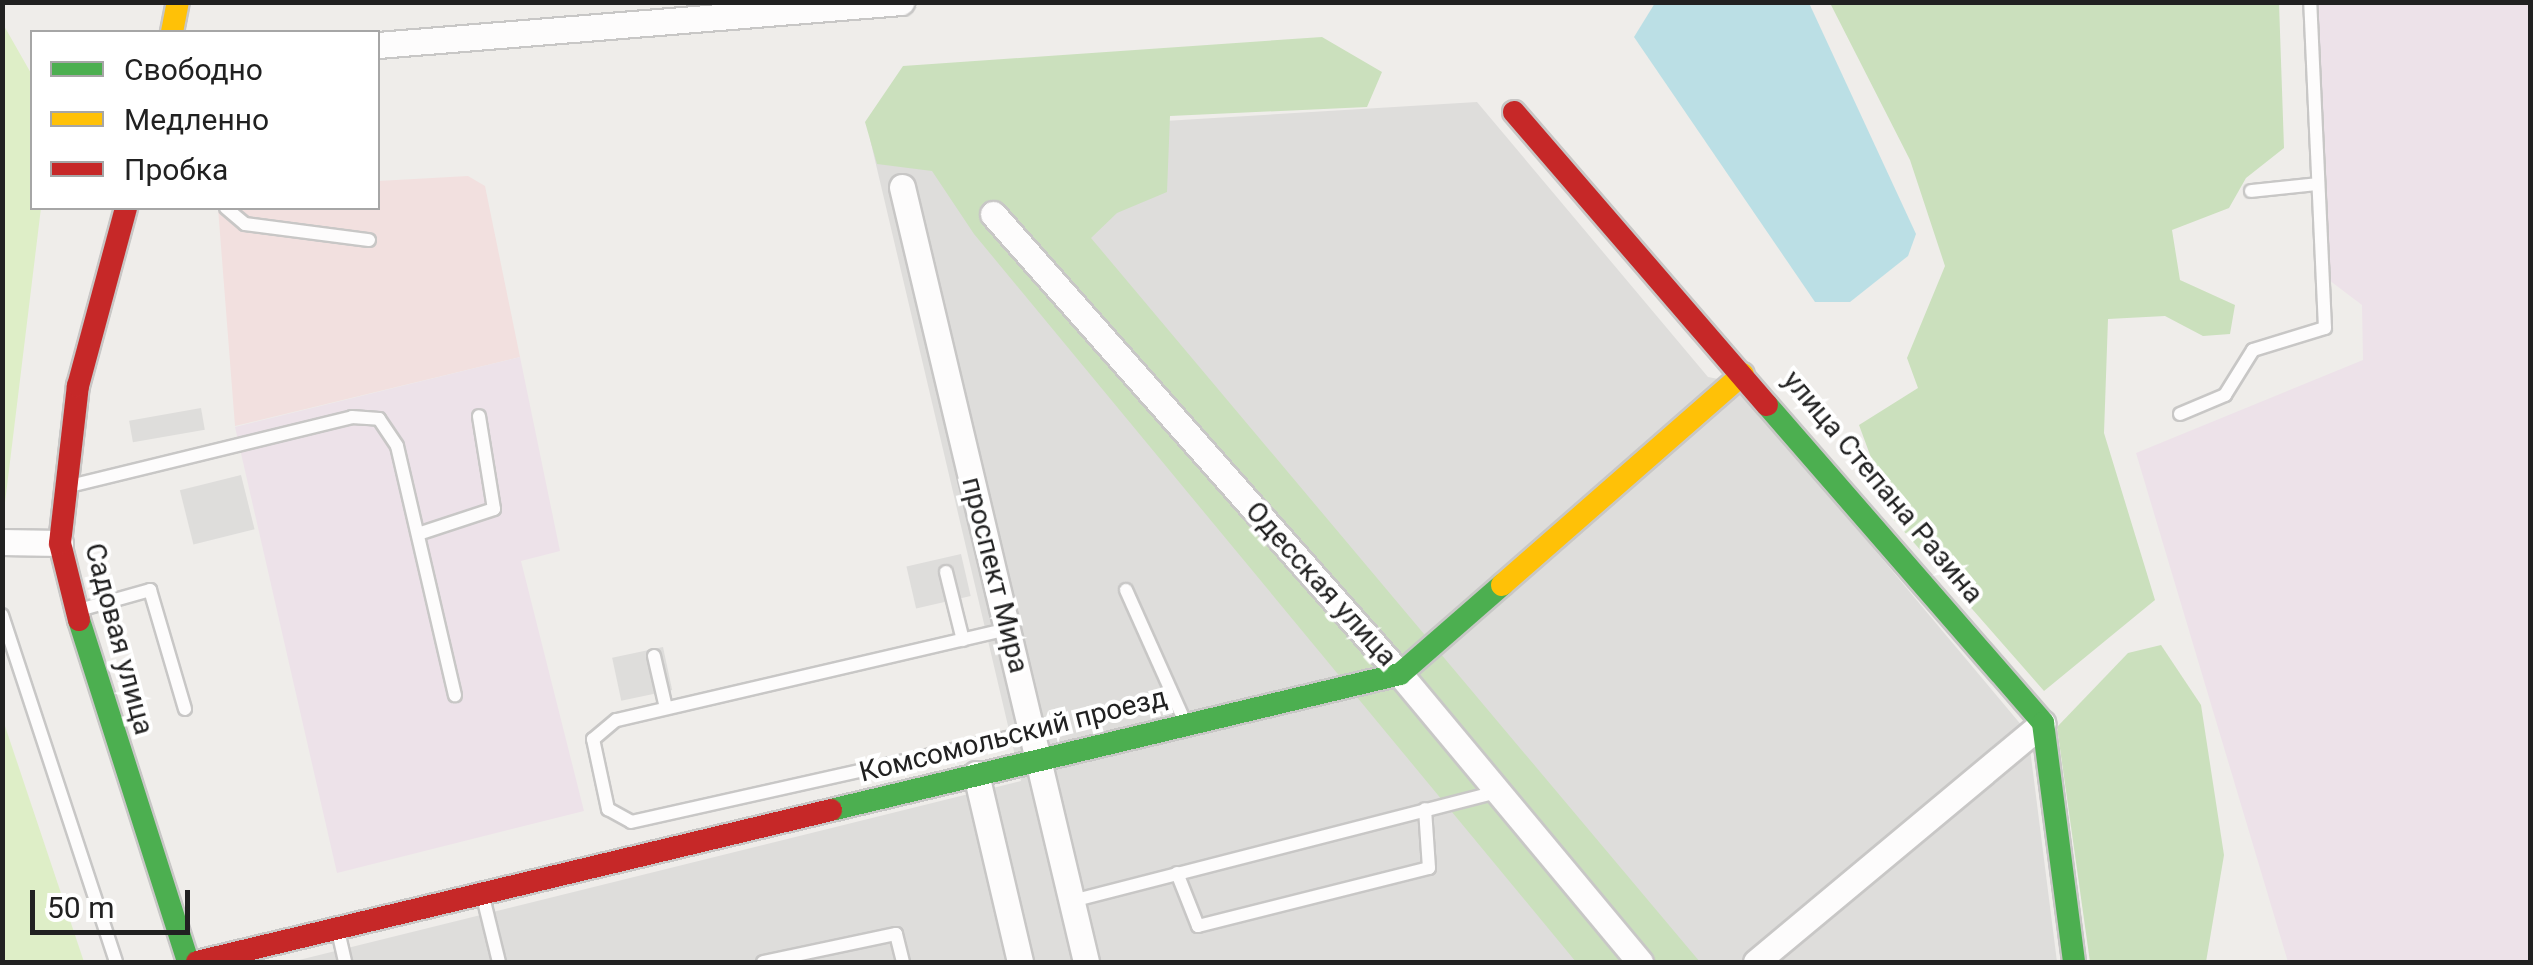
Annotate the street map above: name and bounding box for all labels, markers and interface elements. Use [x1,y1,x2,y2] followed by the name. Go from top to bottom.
[30,30,380,210] legend
[124,52,263,87] text: Свободно
[124,102,269,137] text: Медленно
[124,152,228,187] text: Пробка
[1776,364,1990,610] street label: улица Степана Разина
[954,474,1036,676] street label: проспект Мира
[1238,495,1404,673] street label: Одесская улица
[77,540,161,738] street label: Садовая улица
[856,681,1170,789] street label: Комсомольский проезд
[35,870,195,932] scale bar
[47,890,114,925] text: 50 m

